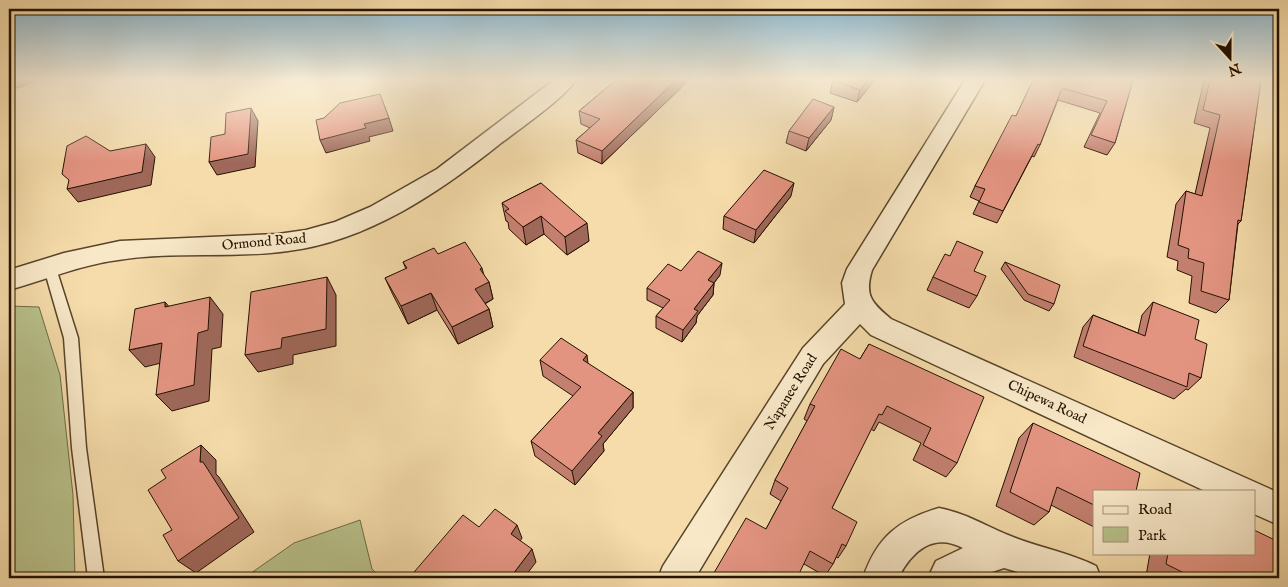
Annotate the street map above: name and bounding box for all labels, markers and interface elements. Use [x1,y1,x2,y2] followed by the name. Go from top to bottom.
[1206,32,1256,82] north arrow
[1225,58,1244,80] text: N
[221,229,307,255] street label: Ormond Road
[760,350,822,433] street label: Napanee Road
[1005,376,1090,428] street label: Chipewa Road
[1093,490,1256,554] legend
[1138,500,1173,519] text: Road
[1138,526,1168,545] text: Park

